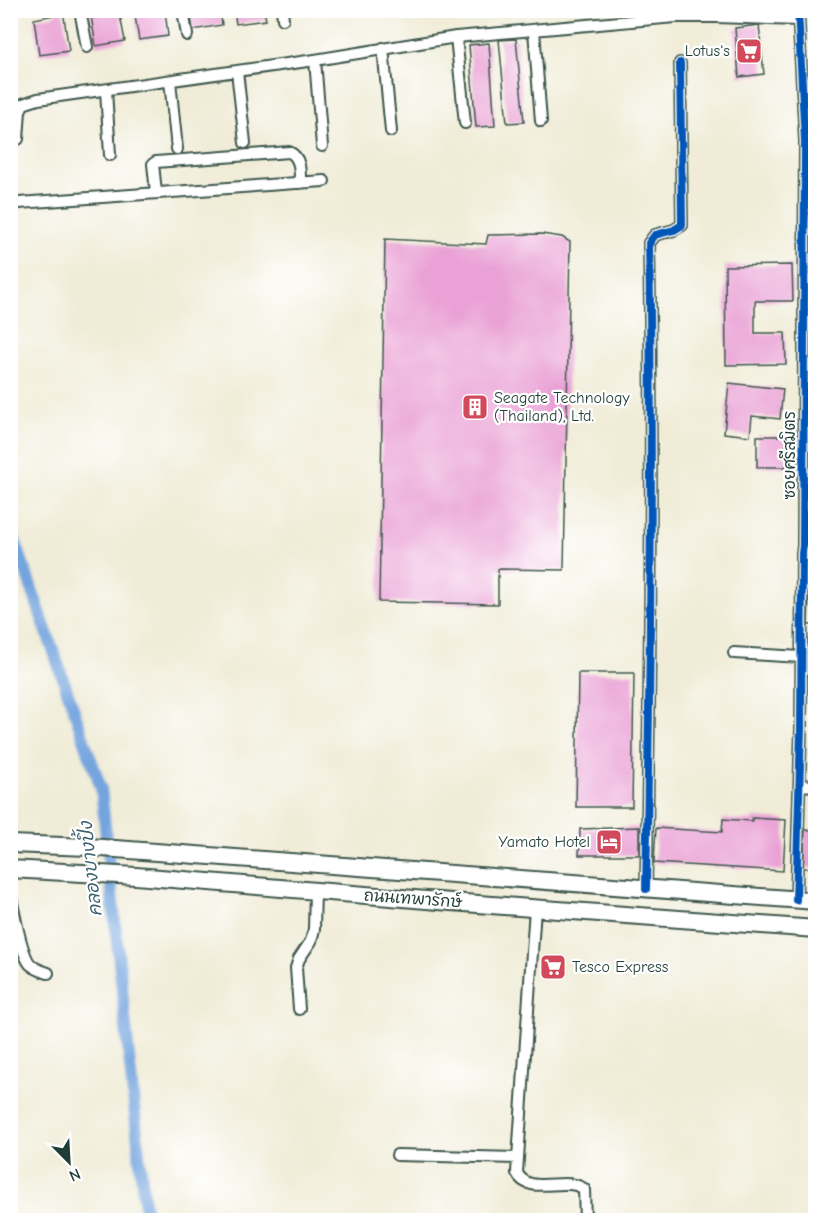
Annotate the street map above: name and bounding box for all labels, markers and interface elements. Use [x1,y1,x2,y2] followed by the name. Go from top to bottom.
[734,36,764,66] supermarket icon: Lotus's
[685,42,730,60] place label: Lotus's
[494,389,630,425] place label: Seagate Technology (Thailand), Ltd.
[460,392,490,422] building icon: Seagate Technology (Thailand), Ltd.
[779,411,799,499] street label: ซอยศรีสมิตร
[69,819,106,918] water label: คลองบางปิ้ง
[594,827,624,857] hotel icon: Yamato Hotel
[498,833,590,851] place label: Yamato Hotel
[363,884,464,911] street label: ถนนเทพารักษ์
[538,952,568,982] supermarket icon: Tesco Express
[572,958,669,976] place label: Tesco Express
[39,1132,99,1192] north arrow
[66,1164,83,1185] text: N

